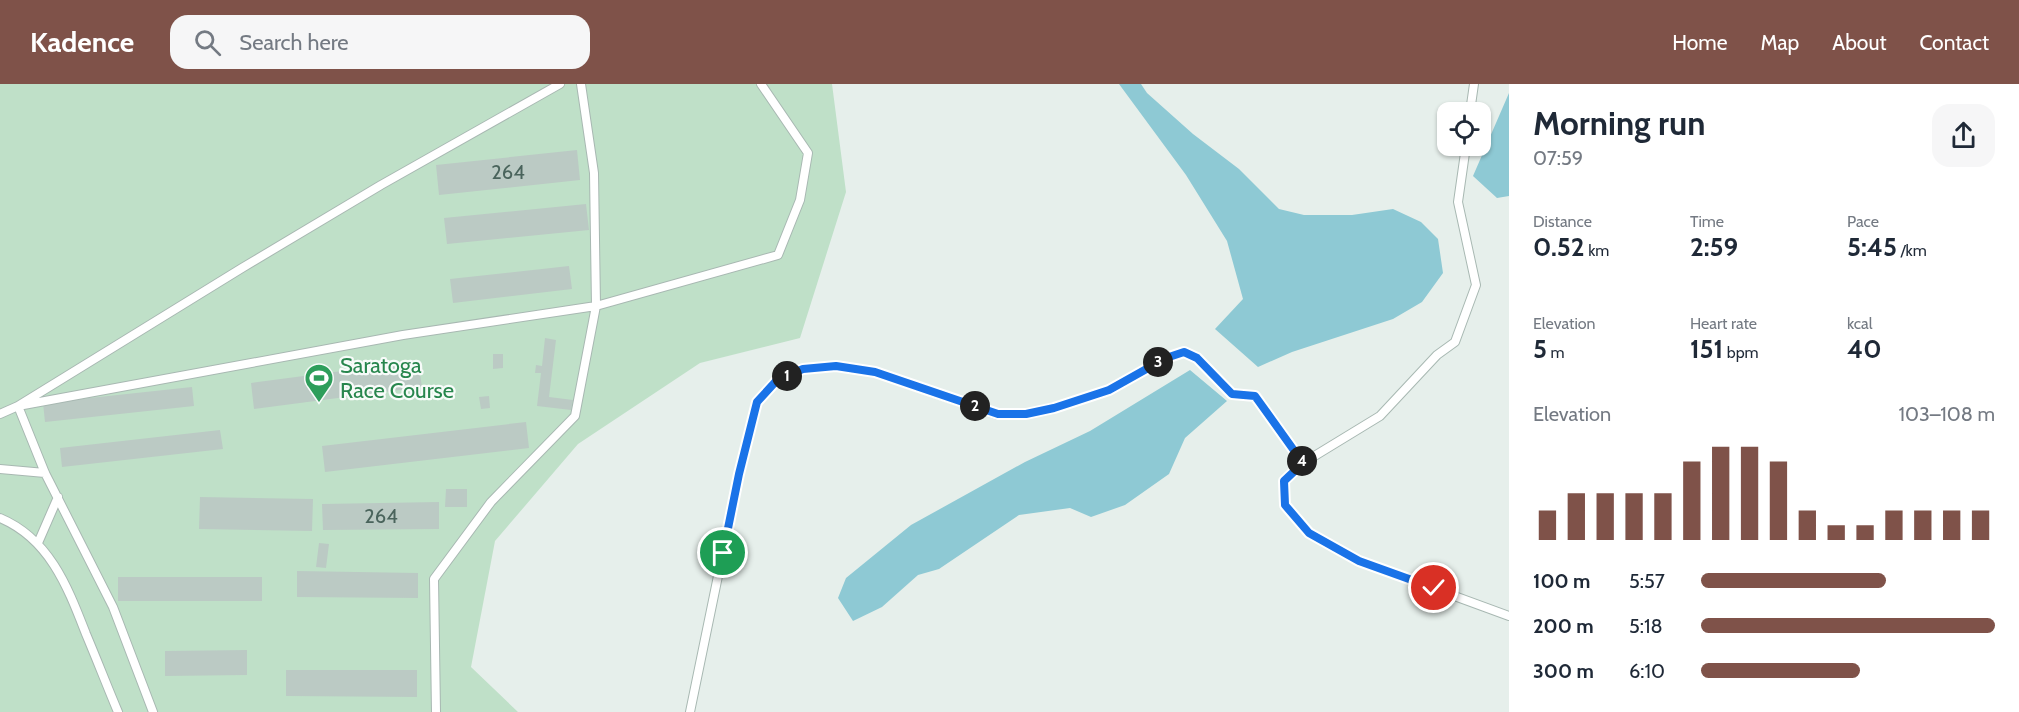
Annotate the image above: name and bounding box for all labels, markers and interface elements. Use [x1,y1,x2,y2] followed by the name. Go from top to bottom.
[170,15,590,69] search box
[30,25,134,59] text: Kadence
[191,26,224,59] icon: search
[239,29,349,56] text: Search here
[1672,30,1728,55] text: Home
[1761,30,1799,55] text: Map
[1832,30,1886,55] text: About
[1919,30,1989,55] text: Contact
[1437,102,1491,156] map controls
[1437,102,1491,156] button: locate
[1533,103,1705,143] text: Morning run
[1932,104,1995,167] button: share
[1533,146,1583,170] text: 07:59
[491,160,525,184] house number: 264
[1533,212,1592,231] text: Distance
[1690,212,1724,231] text: Time
[1847,212,1879,231] text: Pace
[1533,231,1585,263] text: 0.52
[1690,231,1738,263] text: 2:59
[1847,231,1897,263] text: 5:45
[1585,241,1609,260] text: km
[1897,241,1927,260] text: /km
[1533,314,1596,333] text: Elevation
[1690,314,1757,333] text: Heart rate
[1847,314,1873,333] text: kcal
[1533,333,1547,365] text: 5
[1690,333,1723,365] text: 151
[1847,333,1882,365] text: 40
[1547,343,1565,362] text: m
[1723,343,1759,362] text: bpm
[1143,347,1173,377] pin: 3
[340,352,454,404] place label: Saratoga Race Course
[1154,352,1162,371] text: 3
[772,361,802,391] pin: 1
[303,362,335,404] sports icon: Saratoga Race Course
[784,366,790,385] text: 1
[960,391,990,421] pin: 2
[971,396,979,415] text: 2
[1533,402,1611,426] text: Elevation
[1898,402,1995,426] text: 103–108 m
[1287,446,1317,476] pin: 4
[1297,451,1307,470] text: 4
[364,504,398,528] house number: 264
[697,527,748,578] pin
[706,536,739,569] icon: arrive
[1408,562,1459,613] pin
[1533,569,1591,593] text: 100 m
[1629,569,1665,593] text: 5:57
[1417,571,1450,604] icon: check
[1533,614,1594,638] text: 200 m
[1629,614,1663,638] text: 5:18
[1533,659,1594,683] text: 300 m
[1629,659,1665,683] text: 6:10

